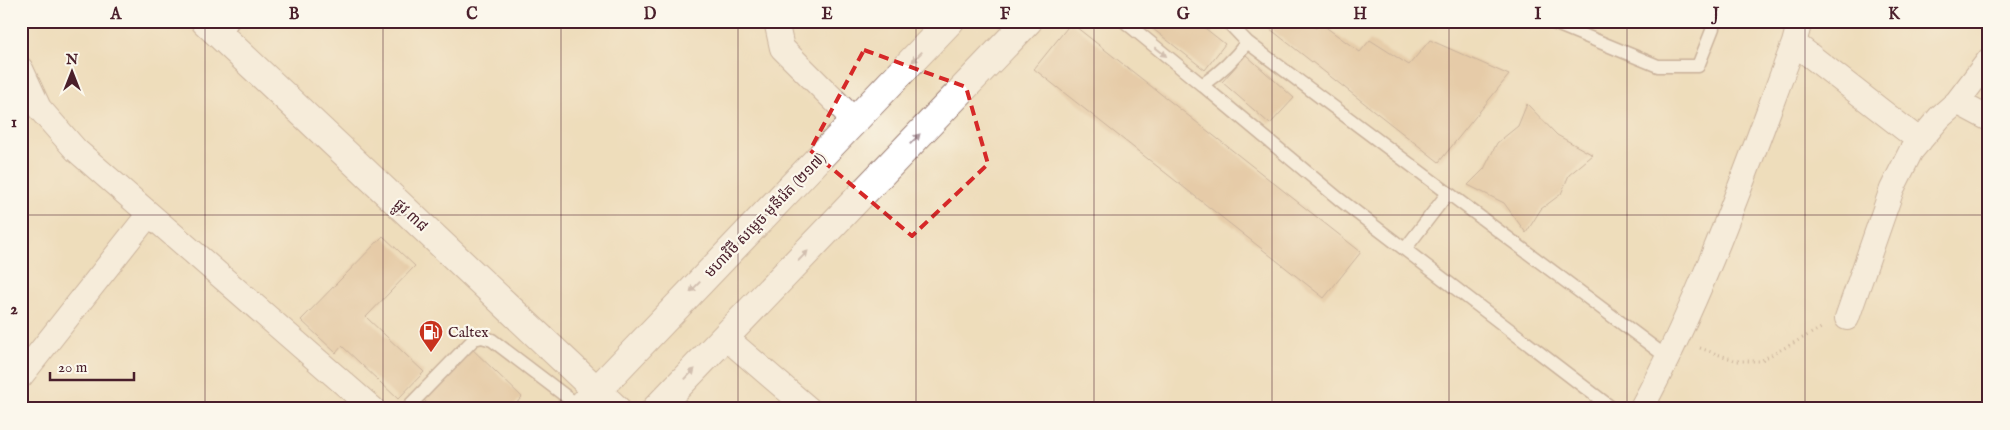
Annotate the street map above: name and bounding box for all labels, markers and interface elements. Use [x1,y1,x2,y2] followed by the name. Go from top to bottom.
[110,5,123,25] text: A
[289,5,300,25] text: B
[466,5,478,25] text: C
[644,5,657,25] text: D
[821,5,833,25] text: E
[1000,5,1011,25] text: F
[1177,5,1190,25] text: G
[1353,5,1367,25] text: H
[1535,5,1542,25] text: I
[1711,5,1720,25] text: J
[1888,5,1901,25] text: K
[1155,47,1168,58] one-way arrow
[48,48,98,98] north arrow
[911,50,923,62] one-way arrow
[65,51,78,69] text: N
[11,113,17,133] text: 1
[909,133,921,145] one-way arrow
[700,148,830,282] street label: មហាវិថី សម្តេច មុនីរ៉េត (២១៧)
[387,195,432,239] street label: ផ្លូវ ៣៨
[797,251,809,263] one-way arrow
[689,281,701,293] one-way arrow
[10,300,18,320] text: 2
[418,319,444,353] fuel station icon: Caltex
[448,323,489,342] place label: Caltex
[50,350,134,382] scale bar
[58,358,88,377] text: 20 m
[684,368,696,380] one-way arrow

